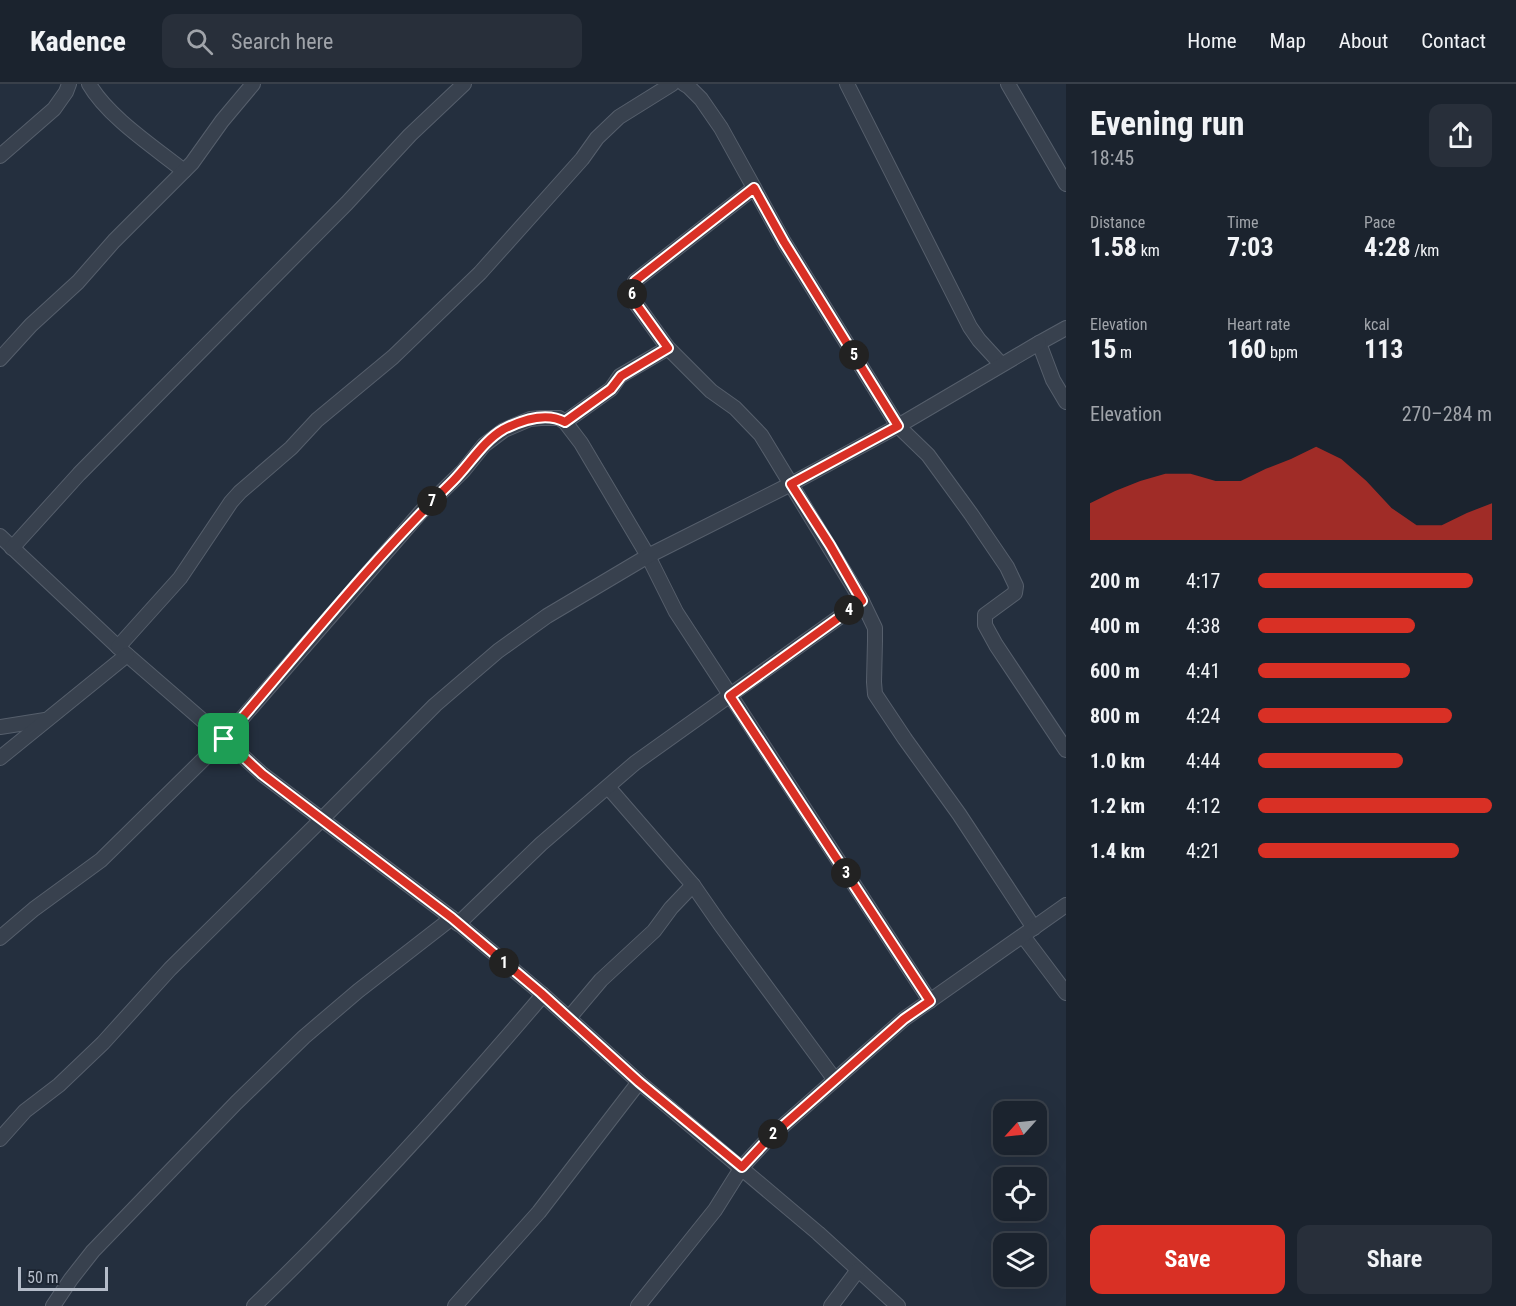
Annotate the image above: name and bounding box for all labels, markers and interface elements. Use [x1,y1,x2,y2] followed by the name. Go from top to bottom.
[162,14,582,68] search box
[30,25,126,58] text: Kadence
[183,25,216,58] icon: search
[231,29,333,54] text: Search here
[1187,29,1237,53] text: Home
[1270,29,1306,53] text: Map
[1339,29,1388,53] text: About
[1421,29,1486,53] text: Contact
[1090,104,1245,143] text: Evening run
[1429,104,1492,167] button: share
[1090,146,1134,170] text: 18:45
[1090,213,1145,232] text: Distance
[1227,213,1259,232] text: Time
[1364,213,1395,232] text: Pace
[1090,232,1137,262] text: 1.58
[1227,232,1274,262] text: 7:03
[1364,232,1411,262] text: 4:28
[1137,241,1160,260] text: km
[1411,241,1439,260] text: /km
[617,279,647,309] pin: 6
[628,284,636,303] text: 6
[1090,315,1148,334] text: Elevation
[1227,315,1290,334] text: Heart rate
[1364,315,1390,334] text: kcal
[1090,334,1116,364] text: 15
[1227,334,1266,364] text: 160
[1364,334,1403,364] text: 113
[839,340,869,370] pin: 5
[1116,343,1132,362] text: m
[1266,343,1298,362] text: bpm
[850,345,858,364] text: 5
[1090,402,1162,426] text: Elevation
[1402,402,1492,426] text: 270–284 m
[417,486,447,516] pin: 7
[428,491,436,510] text: 7
[1090,569,1140,593] text: 200 m
[1186,569,1220,593] text: 4:17
[834,595,864,625] pin: 4
[845,600,853,619] text: 4
[1090,614,1140,638] text: 400 m
[1186,614,1220,638] text: 4:38
[1090,659,1140,683] text: 600 m
[1186,659,1220,683] text: 4:41
[1090,704,1140,728] text: 800 m
[1186,704,1220,728] text: 4:24
[198,713,249,764] pin
[207,722,240,755] icon: arrive
[1090,749,1145,773] text: 1.0 km
[1186,749,1220,773] text: 4:44
[1090,794,1145,818] text: 1.2 km
[1186,794,1220,818] text: 4:12
[1090,839,1145,863] text: 1.4 km
[1186,839,1220,863] text: 4:21
[831,858,861,888] pin: 3
[842,863,850,882] text: 3
[489,948,519,978] pin: 1
[500,953,508,972] text: 1
[993,1101,1047,1155] north arrow
[993,1101,1047,1287] map controls
[758,1119,788,1149] pin: 2
[769,1124,777,1143] text: 2
[993,1167,1047,1221] button: locate
[1090,1225,1285,1294] button: Save
[1297,1225,1492,1294] button: Share
[993,1233,1047,1287] button: layers
[18,1264,108,1292] scale bar
[27,1268,59,1287] text: 50 m

